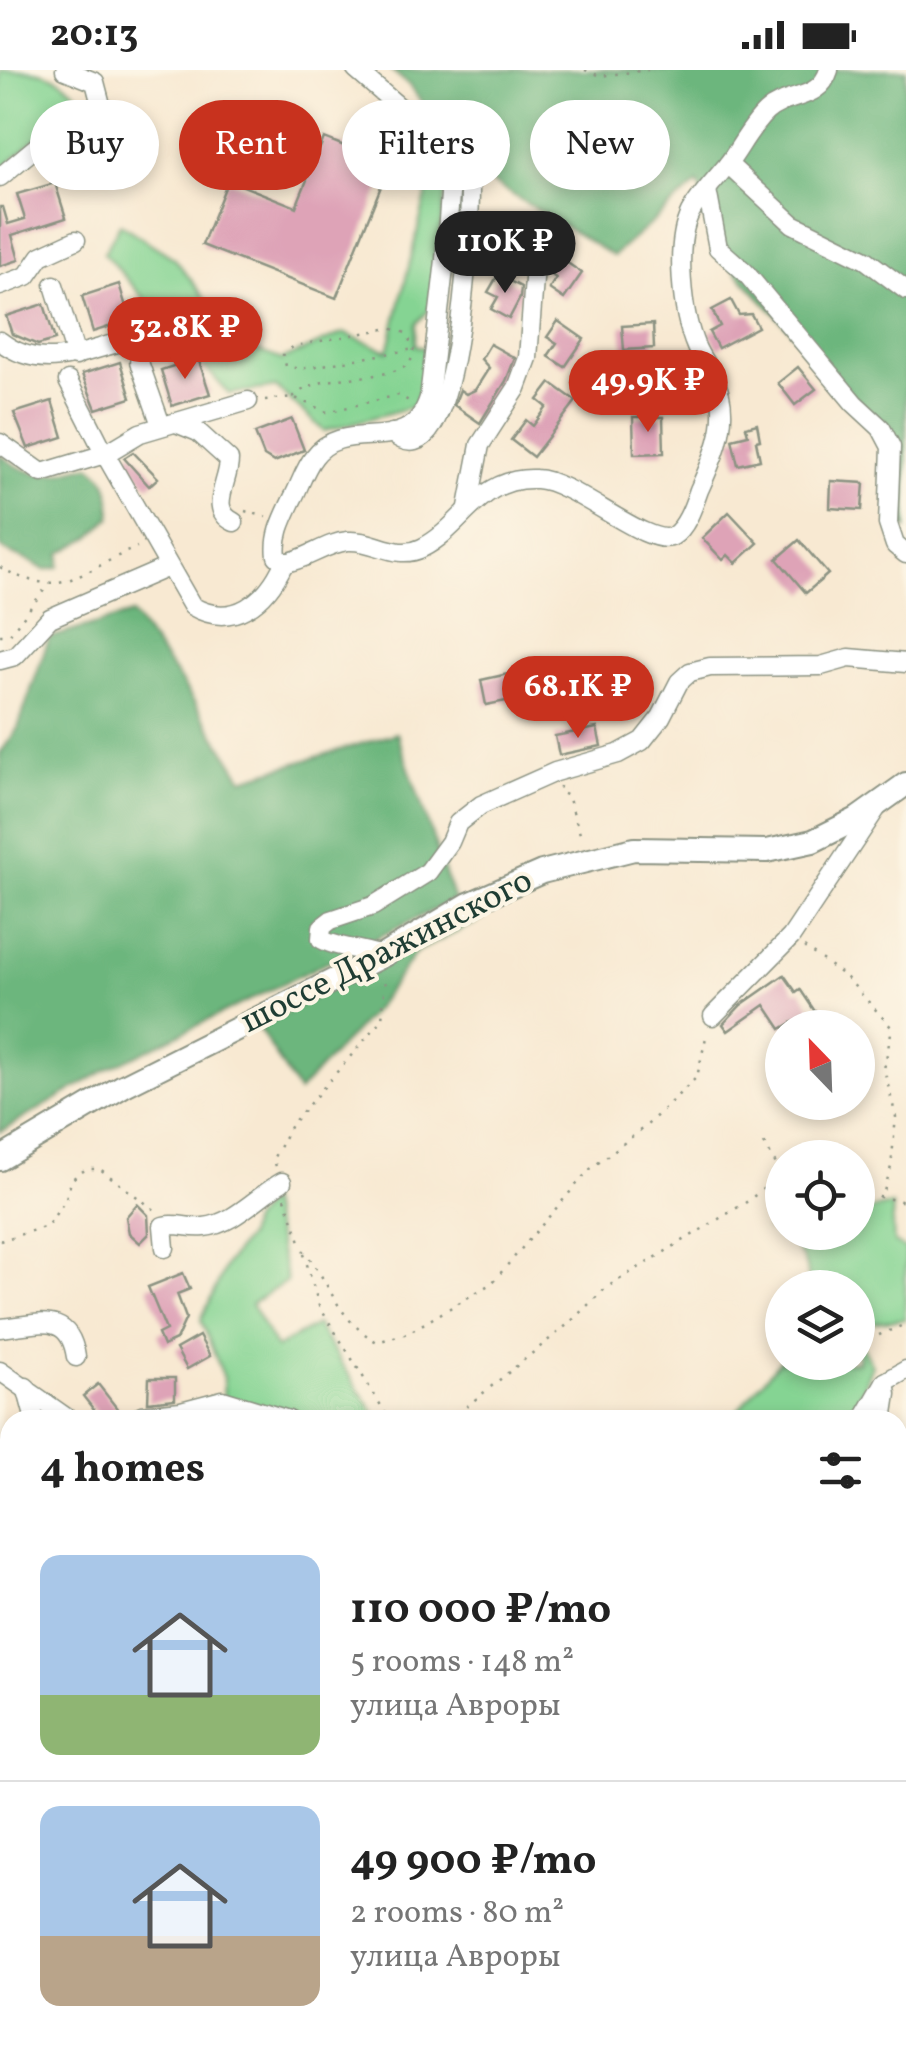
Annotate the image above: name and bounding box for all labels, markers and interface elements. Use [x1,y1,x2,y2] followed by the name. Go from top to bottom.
[50,9,138,62] text: 20:13
[30,100,159,190] chip: Buy
[179,100,322,190] chip: Rent
[342,100,510,190] chip: Filters
[530,100,670,190] chip: New
[424,211,586,296] pin: 110K ₽
[457,221,553,265] text: 110K ₽
[93,297,277,382] pin: 32.8K ₽
[129,307,241,351] text: 32.8K ₽
[556,350,740,435] pin: 49.9K ₽
[591,360,705,404] text: 49.9K ₽
[486,656,670,741] pin: 68.1K ₽
[524,666,632,710] text: 68.1K ₽
[233,858,541,1046] street label: шоссе Дражинского
[765,1010,875,1120] north arrow
[765,1010,875,1380] map controls
[765,1140,875,1250] button: locate
[765,1270,875,1380] button: layers
[40,1441,205,1500] text: 4 homes
[813,1443,868,1498] icon: filters
[350,1582,611,1641] text: 110 000 ₽/mo
[120,1595,240,1715] icon: home
[350,1641,574,1685] text: 5 rooms · 148 m²
[350,1685,561,1729] text: улица Авроры
[350,1833,597,1892] text: 49 900 ₽/mo
[120,1846,240,1966] icon: home
[350,1892,564,1936] text: 2 rooms · 80 m²
[350,1936,561,1980] text: улица Авроры

